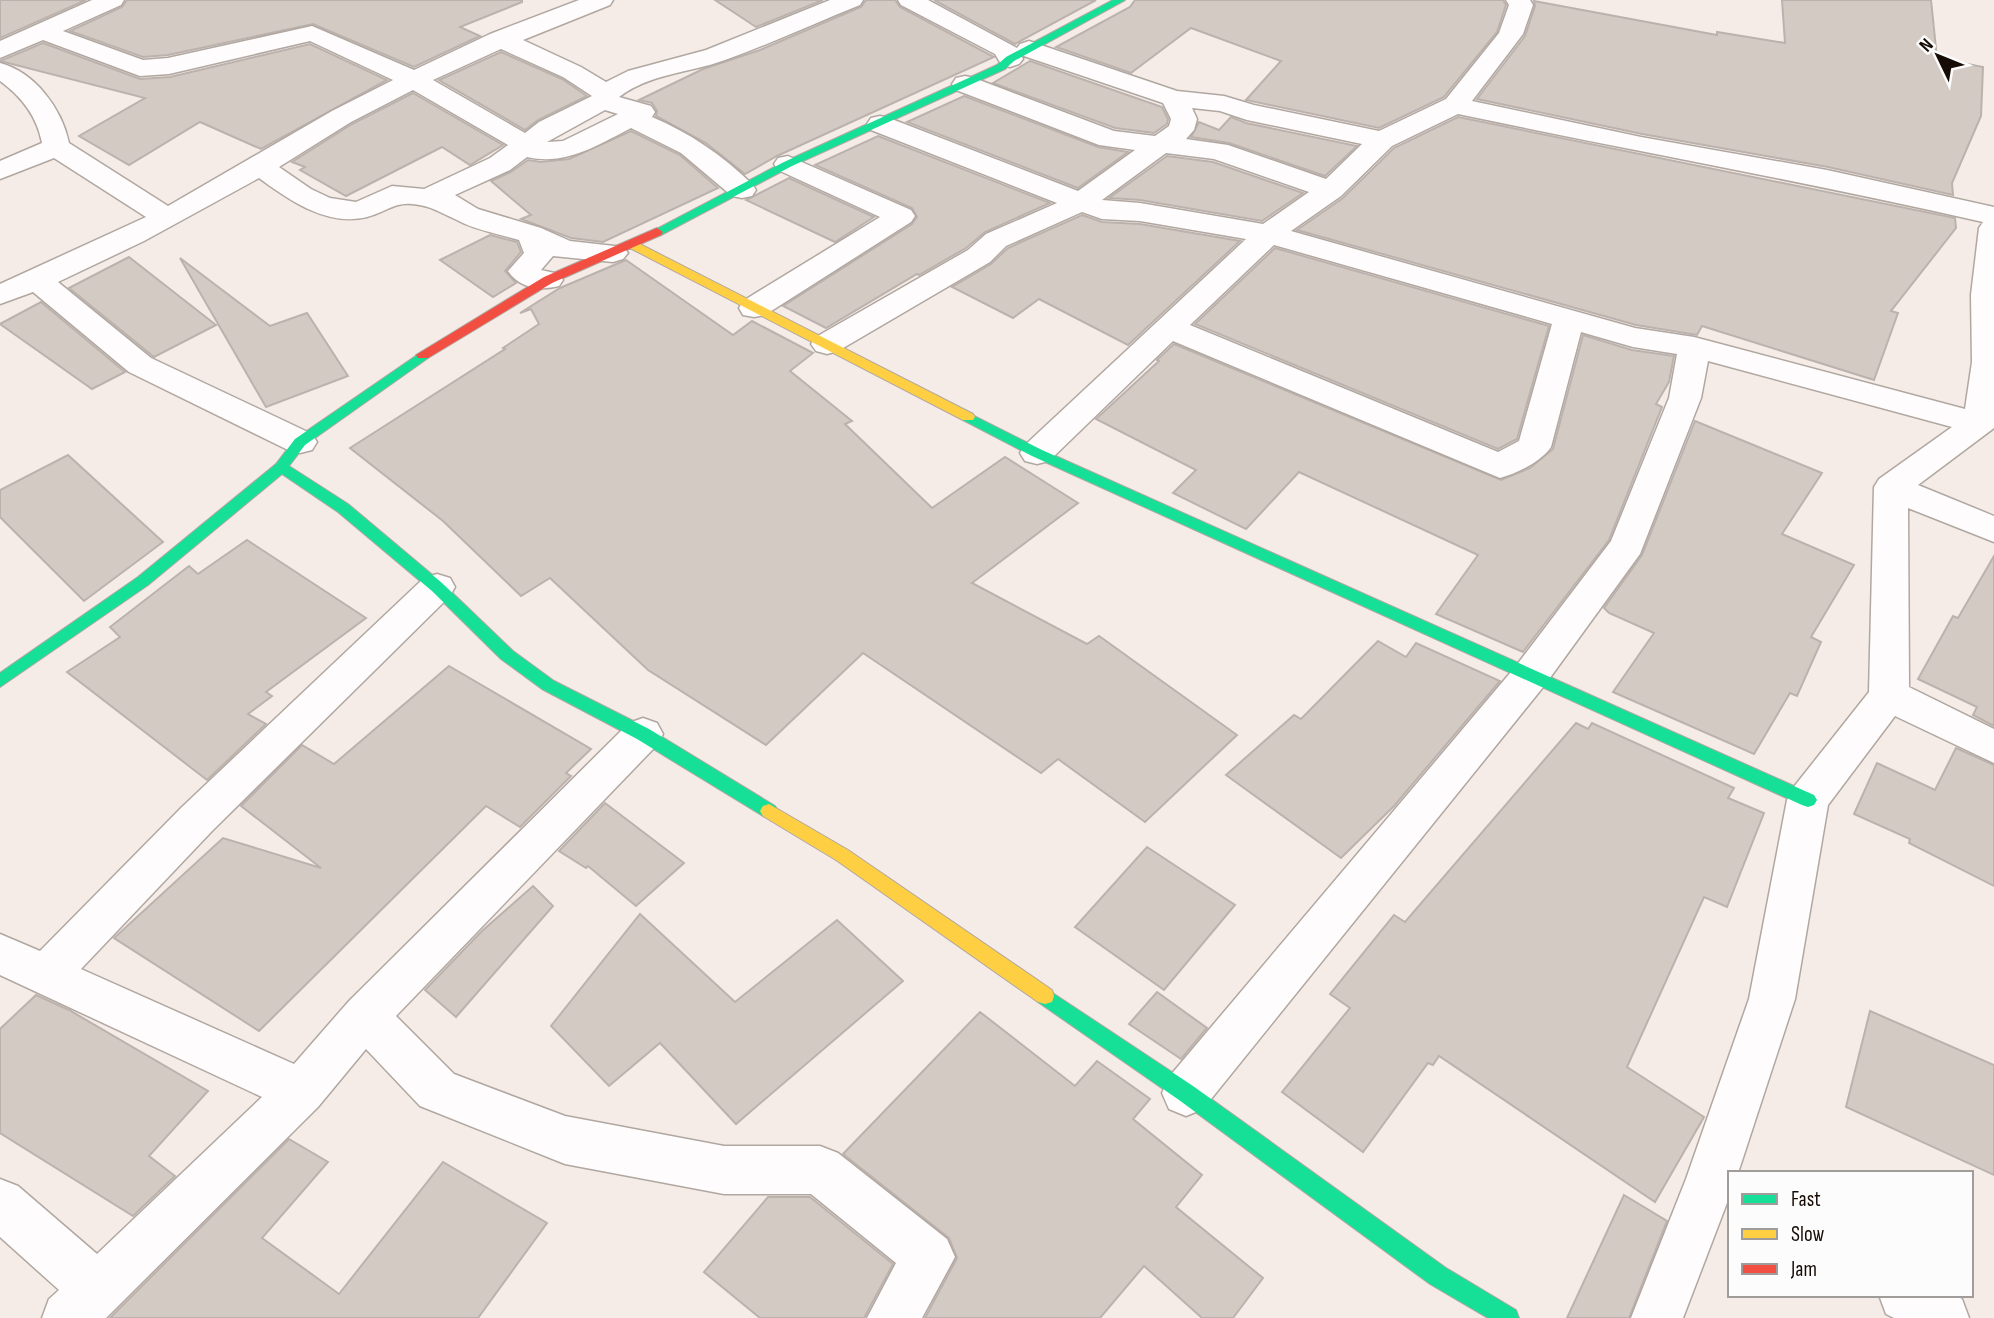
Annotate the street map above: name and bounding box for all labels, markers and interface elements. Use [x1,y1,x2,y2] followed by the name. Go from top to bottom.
[1903,21,1973,91] north arrow
[1915,34,1939,57] text: N
[1728,1171,1973,1297] legend
[1791,1187,1821,1212] text: Fast
[1791,1222,1825,1247] text: Slow
[1790,1257,1817,1282] text: Jam

